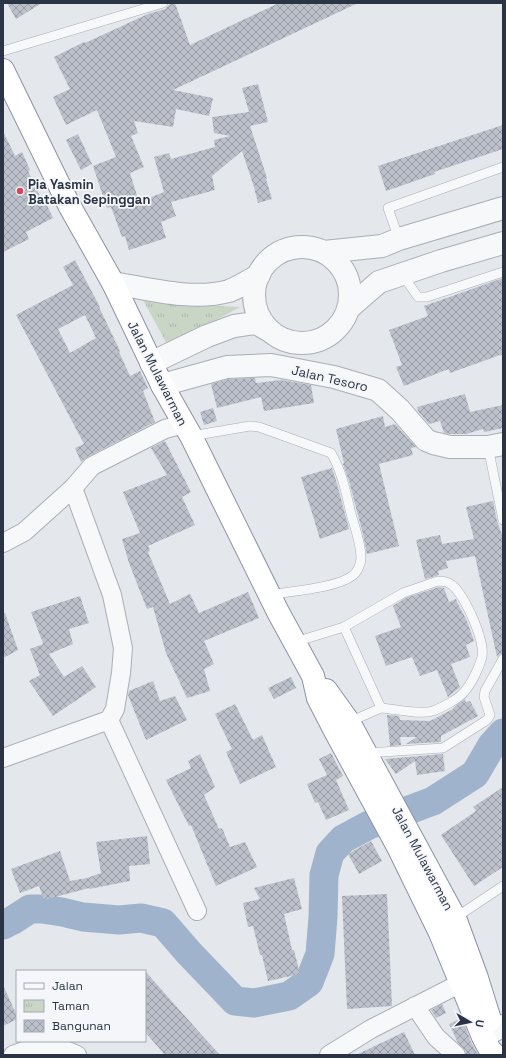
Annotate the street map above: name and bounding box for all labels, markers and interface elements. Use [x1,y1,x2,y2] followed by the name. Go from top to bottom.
[28,176,150,208] place label: Pia Yasmin Batakan Sepinggan
[15,186,25,196] marker: Pia Yasmin Batakan Sepinggan
[124,318,191,429] street label: Jalan Mulawarman
[290,361,370,396] street label: Jalan Tesoro
[388,803,457,913] street label: Jalan Mulawarman
[16,970,146,1042] legend
[52,978,83,994] text: Jalan
[52,998,89,1014] text: Taman
[450,1002,490,1042] north arrow
[52,1018,111,1034] text: Bangunan
[472,1019,487,1028] text: U

